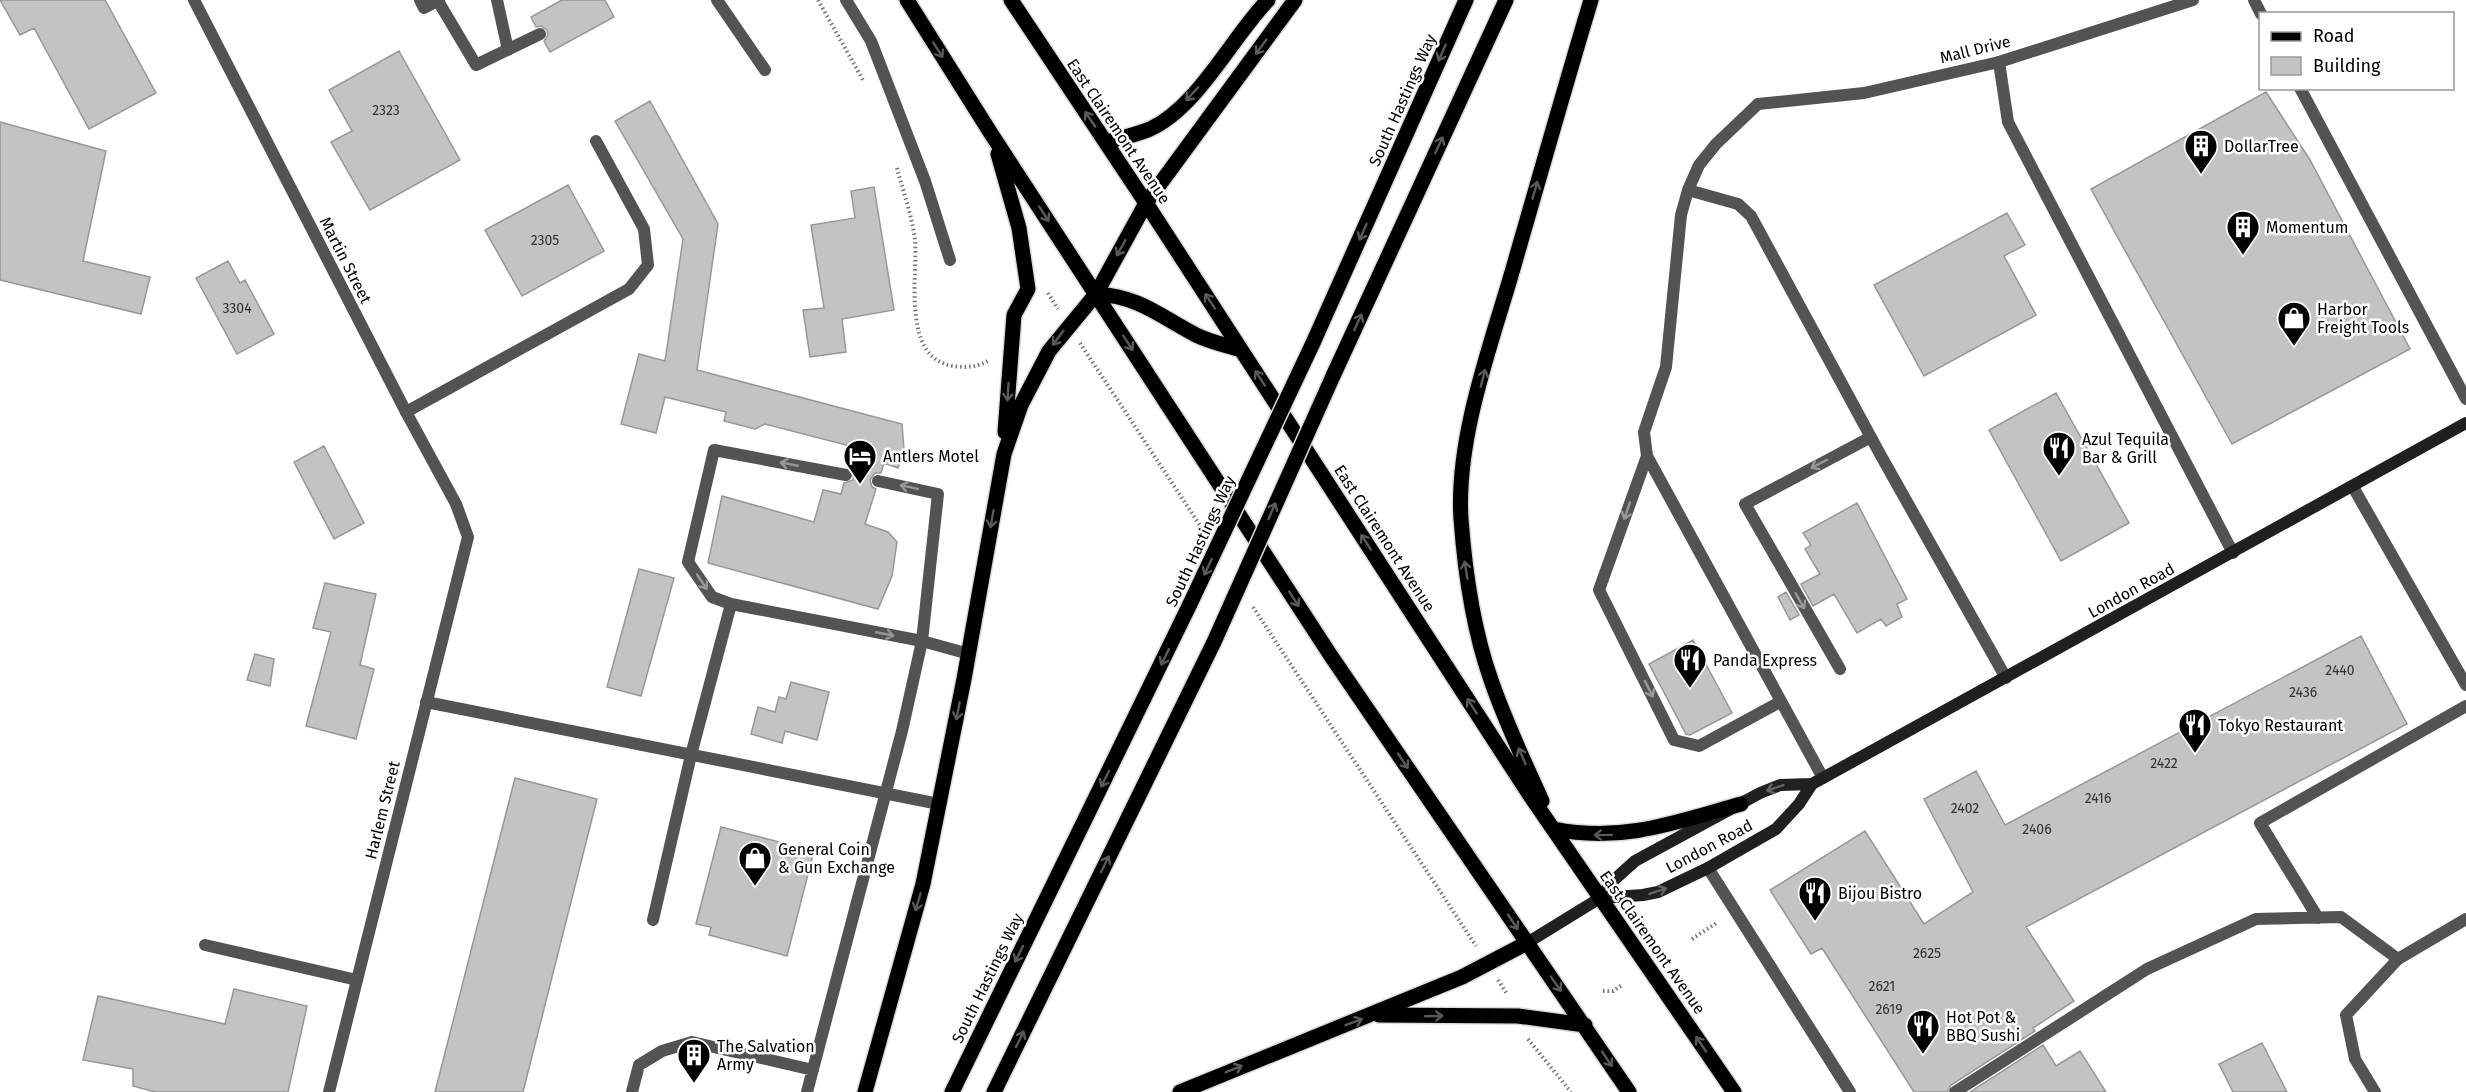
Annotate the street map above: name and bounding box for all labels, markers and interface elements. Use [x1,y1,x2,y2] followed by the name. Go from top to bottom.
[2259,12,2454,90] legend
[2313,25,2355,47] text: Road
[1365,31,1440,169] street label: South Hastings Way
[1938,32,2012,67] street label: Mall Drive
[1254,39,1267,55] one-way arrow
[932,41,945,58] one-way arrow
[1436,44,1447,62] one-way arrow
[1063,55,1174,207] street label: East Clairemont Avenue
[2313,55,2381,77] text: Building
[1185,87,1199,102] one-way arrow
[372,102,400,119] house number: 2323
[1084,112,1096,128] one-way arrow
[2183,128,2219,175] building icon: DollarTree
[1434,137,1446,155] one-way arrow
[2224,137,2299,156] place label: DollarTree
[1530,181,1542,200] one-way arrow
[1038,205,1050,221] one-way arrow
[2225,209,2261,256] building icon: Momentum
[316,214,376,307] street label: Martin Street
[2266,218,2348,237] place label: Momentum
[1356,222,1368,240] one-way arrow
[531,232,559,249] house number: 2305
[1115,239,1126,257] one-way arrow
[1203,293,1215,310] one-way arrow
[222,300,252,317] house number: 3304
[2276,300,2312,347] shop icon: Harbor Freight Tools
[2317,300,2409,337] place label: Harbor Freight Tools
[1352,314,1364,332] one-way arrow
[1052,330,1065,346] one-way arrow
[1122,334,1134,351] one-way arrow
[1477,368,1489,387] one-way arrow
[1254,371,1266,387] one-way arrow
[1003,381,1014,401] one-way arrow
[2041,430,2077,477] restaurant icon: Azul Tequila Bar & Grill
[2082,430,2169,467] place label: Azul Tequila Bar & Grill
[842,438,878,485] hotel icon: Antlers Motel
[883,447,979,466] place label: Antlers Motel
[779,458,799,469] one-way arrow
[1811,459,1829,470] one-way arrow
[1330,461,1439,615] street label: East Clairemont Avenue
[1162,473,1239,610] street label: South Hastings Way
[900,481,919,493] one-way arrow
[1621,501,1632,520] one-way arrow
[1267,503,1279,521] one-way arrow
[986,509,997,529] one-way arrow
[1360,534,1372,551] one-way arrow
[1201,557,1213,575] one-way arrow
[2085,559,2178,622] street label: London Road
[1461,560,1472,580] one-way arrow
[696,574,708,590] one-way arrow
[1289,590,1301,607] one-way arrow
[1795,592,1807,609] one-way arrow
[874,629,894,640] one-way arrow
[1672,642,1708,689] restaurant icon: Panda Express
[1158,647,1170,665] one-way arrow
[1713,651,1817,670] place label: Panda Express
[2325,662,2355,679] house number: 2440
[1643,680,1655,698] one-way arrow
[2289,684,2317,701] house number: 2436
[1465,698,1477,715] one-way arrow
[952,701,963,721] one-way arrow
[2177,707,2213,754] restaurant icon: Tokyo Restaurant
[2218,716,2343,735] place label: Tokyo Restaurant
[1516,747,1527,765] one-way arrow
[1397,752,1409,768] one-way arrow
[2150,755,2178,772] house number: 2422
[361,759,404,861] street label: Harlem Street
[1099,769,1111,787] one-way arrow
[1766,783,1785,794] one-way arrow
[2085,790,2111,807] house number: 2416
[1951,800,1979,817] house number: 2402
[1663,816,1756,877] street label: London Road
[2022,821,2052,838] house number: 2406
[1593,829,1613,841] one-way arrow
[737,840,773,887] shop icon: General Coin & Gun Exchange
[778,840,895,877] place label: General Coin & Gun Exchange
[1100,856,1112,874] one-way arrow
[1596,867,1709,1018] street label: East Clairemont Avenue
[1797,875,1833,922] restaurant icon: Bijou Bistro
[1648,884,1667,895] one-way arrow
[1838,884,1922,903] place label: Bijou Bistro
[912,892,923,911] one-way arrow
[948,910,1027,1046] street label: South Hastings Way
[1507,913,1519,930] one-way arrow
[1013,944,1025,962] one-way arrow
[1913,945,1941,962] house number: 2625
[1550,975,1562,992] one-way arrow
[1869,978,1895,995] house number: 2621
[1875,1001,1903,1018] house number: 2619
[1905,1008,1941,1055] restaurant icon: Hot Pot & BBQ Sushi
[1946,1008,2020,1045] place label: Hot Pot & BBQ Sushi
[1423,1010,1443,1022] one-way arrow
[1344,1016,1363,1027] one-way arrow
[1014,1031,1026,1049] one-way arrow
[1695,1036,1707,1052] one-way arrow
[676,1037,712,1084] building icon: The Salvation Army
[717,1037,815,1074] place label: The Salvation Army
[1601,1050,1613,1066] one-way arrow
[1224,1063,1243,1074] one-way arrow

